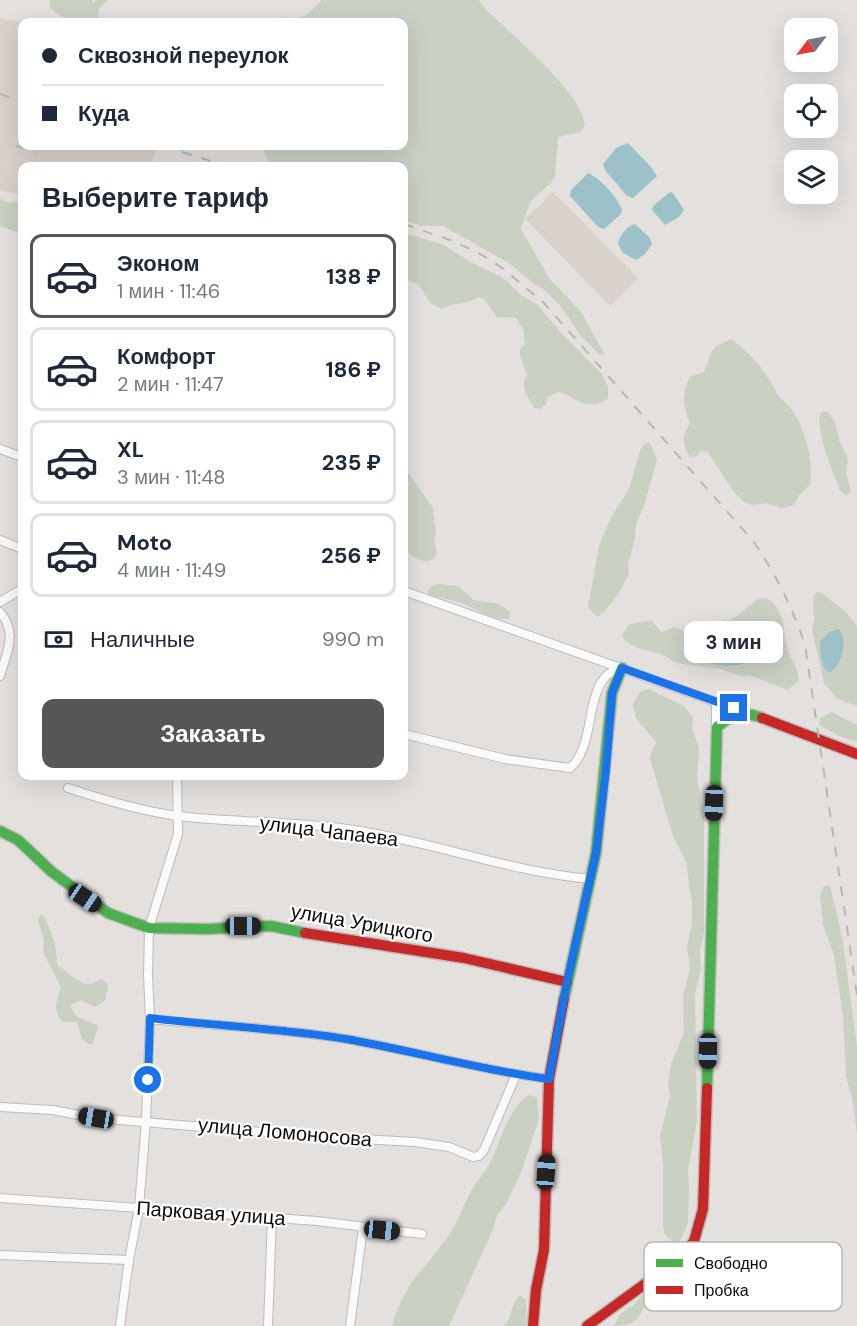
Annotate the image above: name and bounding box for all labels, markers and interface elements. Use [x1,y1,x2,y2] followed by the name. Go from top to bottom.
[784,18,838,72] north arrow
[784,18,838,204] map controls
[78,41,289,70] text: Сквозной переулок
[784,84,838,138] button: locate
[78,99,129,128] text: Куда
[784,150,838,204] button: layers
[42,180,269,215] text: Выберите тариф
[45,249,99,303] icon: car
[117,249,200,278] text: Эконом
[326,262,381,291] text: 138 ₽
[117,278,220,304] text: 1 мин · 11:46
[45,342,99,396] icon: car
[117,342,216,371] text: Комфорт
[326,355,381,384] text: 186 ₽
[117,371,224,397] text: 2 мин · 11:47
[45,435,99,489] icon: car
[117,435,144,464] text: XL
[322,448,381,477] text: 235 ₽
[117,464,226,490] text: 3 мин · 11:48
[45,528,99,582] icon: car
[117,528,172,557] text: Moto
[321,541,381,570] text: 256 ₽
[117,557,226,583] text: 4 мин · 11:49
[684,621,783,663] callout: 3 мин
[42,623,75,656] icon: cash
[90,625,195,654] text: Наличные
[322,626,384,652] text: 990 m
[706,629,761,655] text: 3 мин
[720,694,747,721] route end
[42,699,384,768] button: Заказать
[704,785,724,821] car
[258,810,401,853] street label: улица Чапаева
[65,880,105,916] car
[289,898,435,948] street label: улица Урицкого
[225,917,261,935] car
[699,1033,717,1069] car
[134,1066,161,1093] route start
[77,1106,115,1130] car
[197,1111,374,1153] street label: улица Ломоносова
[536,1153,556,1191] car
[136,1195,287,1231] street label: Парковая улица
[363,1219,401,1241] car
[644,1242,842,1311] legend
[694,1253,768,1274] text: Свободно
[694,1280,749,1301] text: Пробка

